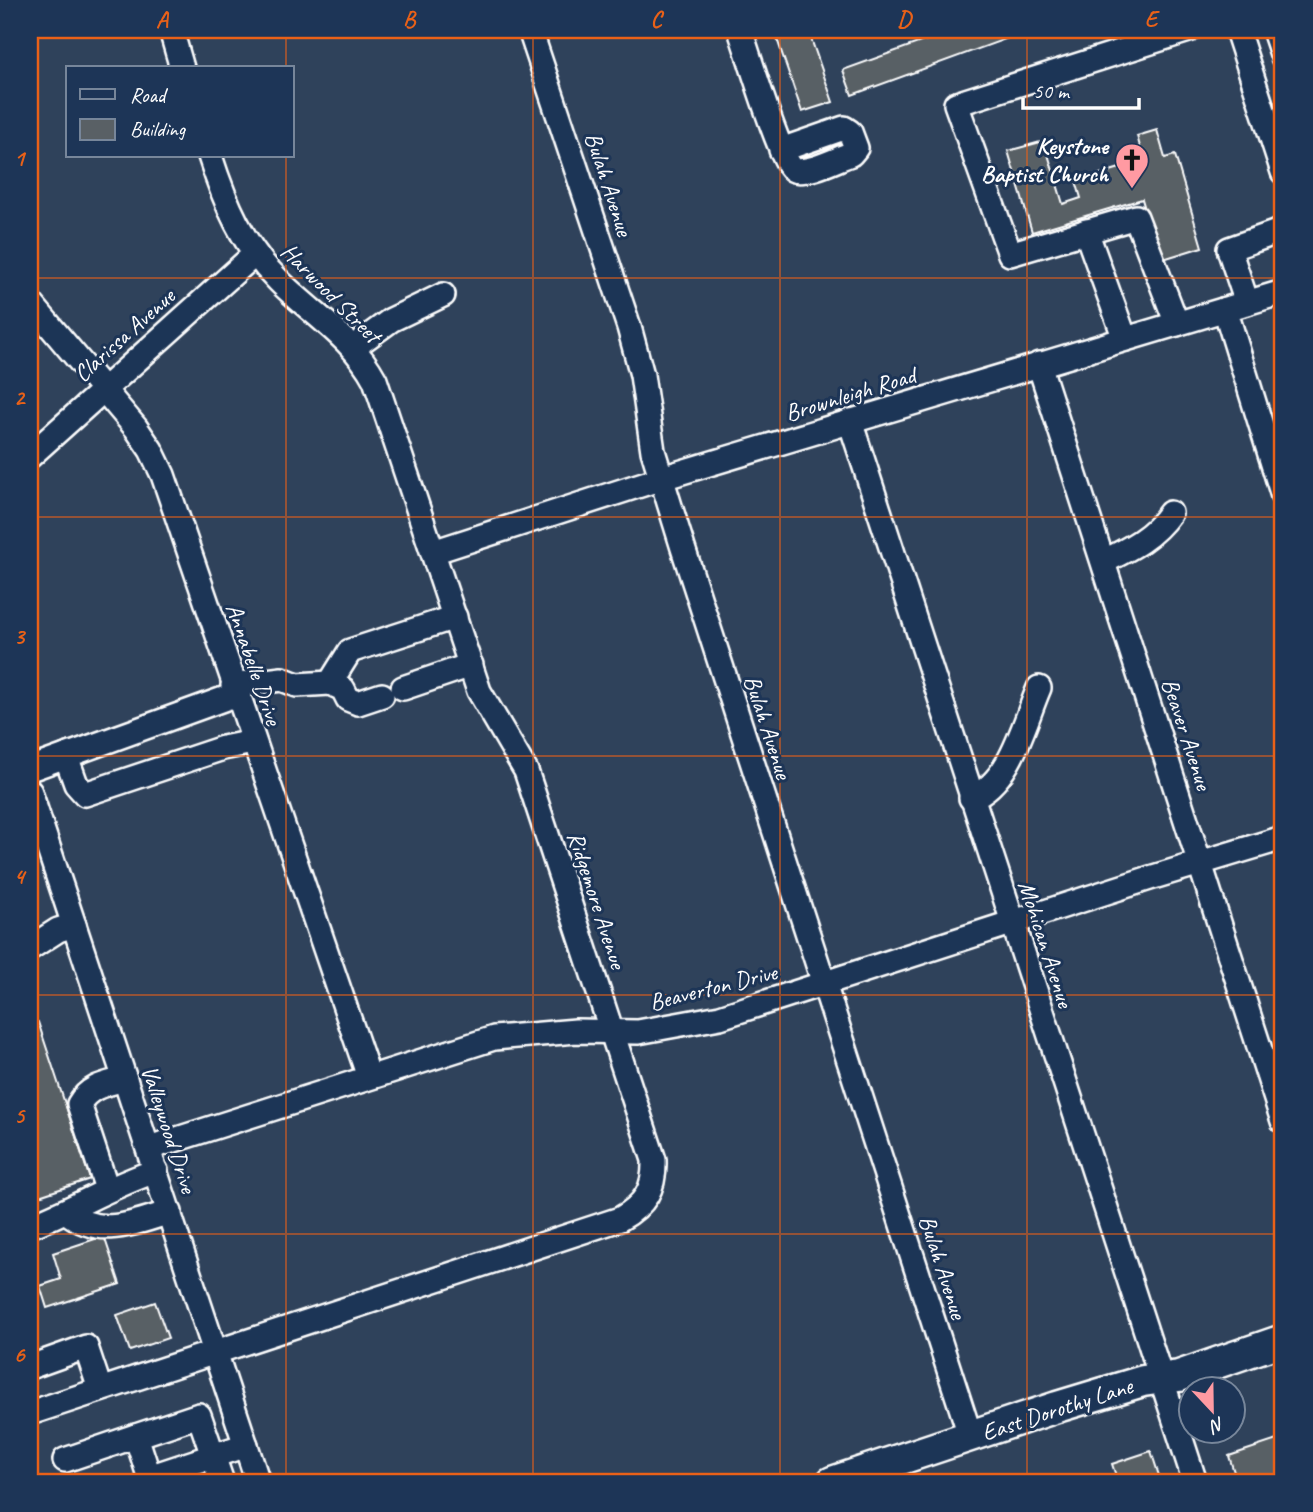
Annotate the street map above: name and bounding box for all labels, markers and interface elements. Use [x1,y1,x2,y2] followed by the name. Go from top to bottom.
[156,5,170,34] text: A
[403,5,417,34] text: B
[651,5,665,34] text: C
[897,5,913,34] text: D
[1145,5,1161,34] text: E
[66,66,294,158] legend
[1023,66,1138,110] scale bar
[1033,78,1071,104] text: 50 m
[130,82,169,108] text: Road
[130,116,187,142] text: Building
[578,128,640,242] street label: Bulah Avenue
[981,131,1110,189] place label: Keystone Baptist Church
[1113,141,1151,190] church icon: Keystone Baptist Church
[14,144,27,173] text: 1
[275,237,390,352] street label: Harwood Street
[67,280,183,388] street label: Clarissa Avenue
[781,359,922,428] street label: Brownleigh Road
[14,383,27,412] text: 2
[219,599,290,731] street label: Annabelle Drive
[14,622,27,651] text: 3
[737,671,799,785] street label: Bulah Avenue
[1155,675,1220,796] street label: Beaver Avenue
[561,828,634,975] street label: Ridgemore Avenue
[14,862,27,891] text: 4
[1011,877,1081,1013] street label: Mohican Avenue
[646,956,782,1017] street label: Beaverton Drive
[134,1061,204,1199] street label: Valleywood Drive
[14,1101,26,1130] text: 5
[912,1211,974,1325] street label: Bulah Avenue
[14,1340,27,1369] text: 6
[978,1370,1138,1447] street label: East Dorothy Lane
[1176,1376,1246,1446] north arrow
[1205,1412,1228,1439] text: N

